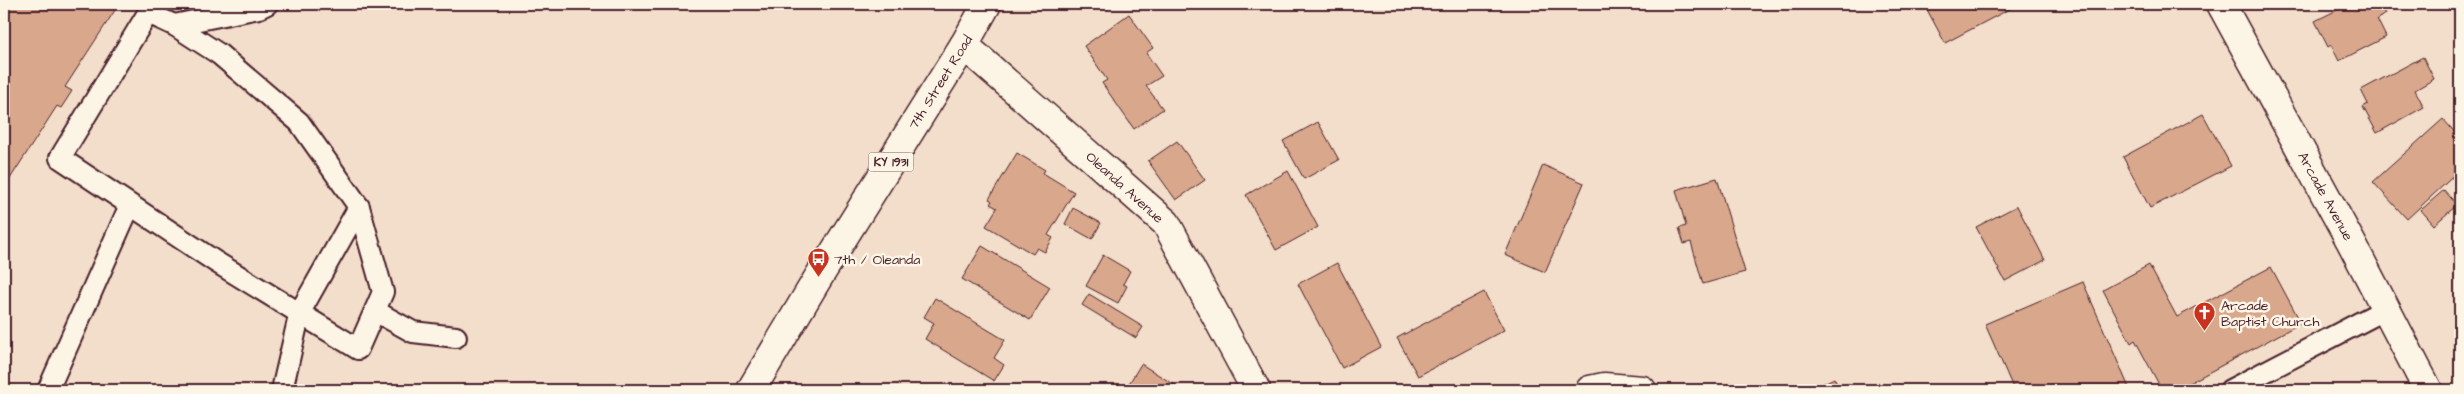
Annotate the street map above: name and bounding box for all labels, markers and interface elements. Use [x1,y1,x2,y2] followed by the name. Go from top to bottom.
[904,32,978,134] street label: 7th Street Road
[1081,147,1168,228] street label: Oleanda Avenue
[2292,149,2358,245] street label: Arcade Avenue
[868,152,914,172] road number: KY 1931
[806,247,830,278] bus stop icon: 7th / Oleanda
[834,250,920,270] place label: 7th / Oleanda
[2221,296,2319,332] place label: Arcade Baptist Church
[2193,301,2217,332] church icon: Arcade Baptist Church

